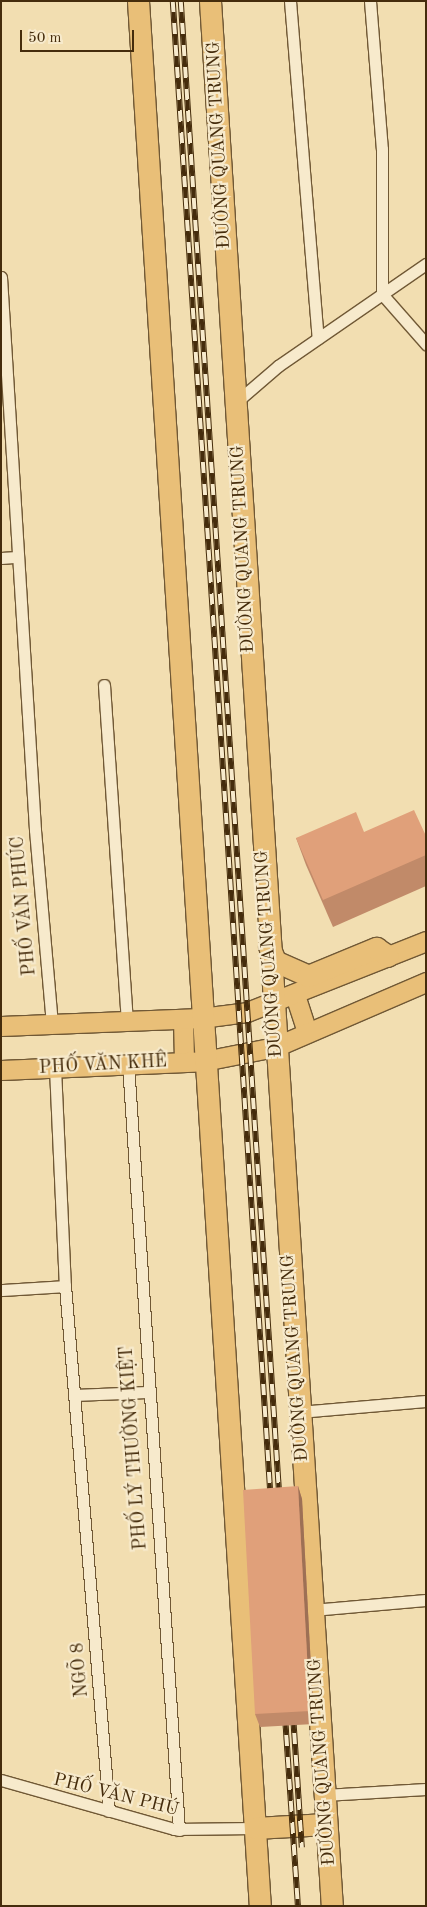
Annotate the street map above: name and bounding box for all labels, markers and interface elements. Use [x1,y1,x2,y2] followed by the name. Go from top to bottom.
[22,20,136,52] scale bar
[28,31,62,46] text: 50 m
[203,41,235,249] street label: ĐƯỜNG QUANG TRUNG
[227,445,259,653] street label: ĐƯỜNG QUANG TRUNG
[7,835,41,977] street label: PHỐ VĂN PHÚC
[251,850,287,1058] street label: ĐƯỜNG QUANG TRUNG
[38,1051,168,1079] street label: PHỐ VĂN KHÊ
[277,1254,313,1462] street label: ĐƯỜNG QUANG TRUNG
[116,1345,152,1551] street label: PHỐ LÝ THƯỜNG KIỆT
[67,1642,93,1698] street label: NGÕ 8
[304,1658,340,1866] street label: ĐƯỜNG QUANG TRUNG
[51,1769,181,1821] street label: PHỐ VĂN PHÚ

